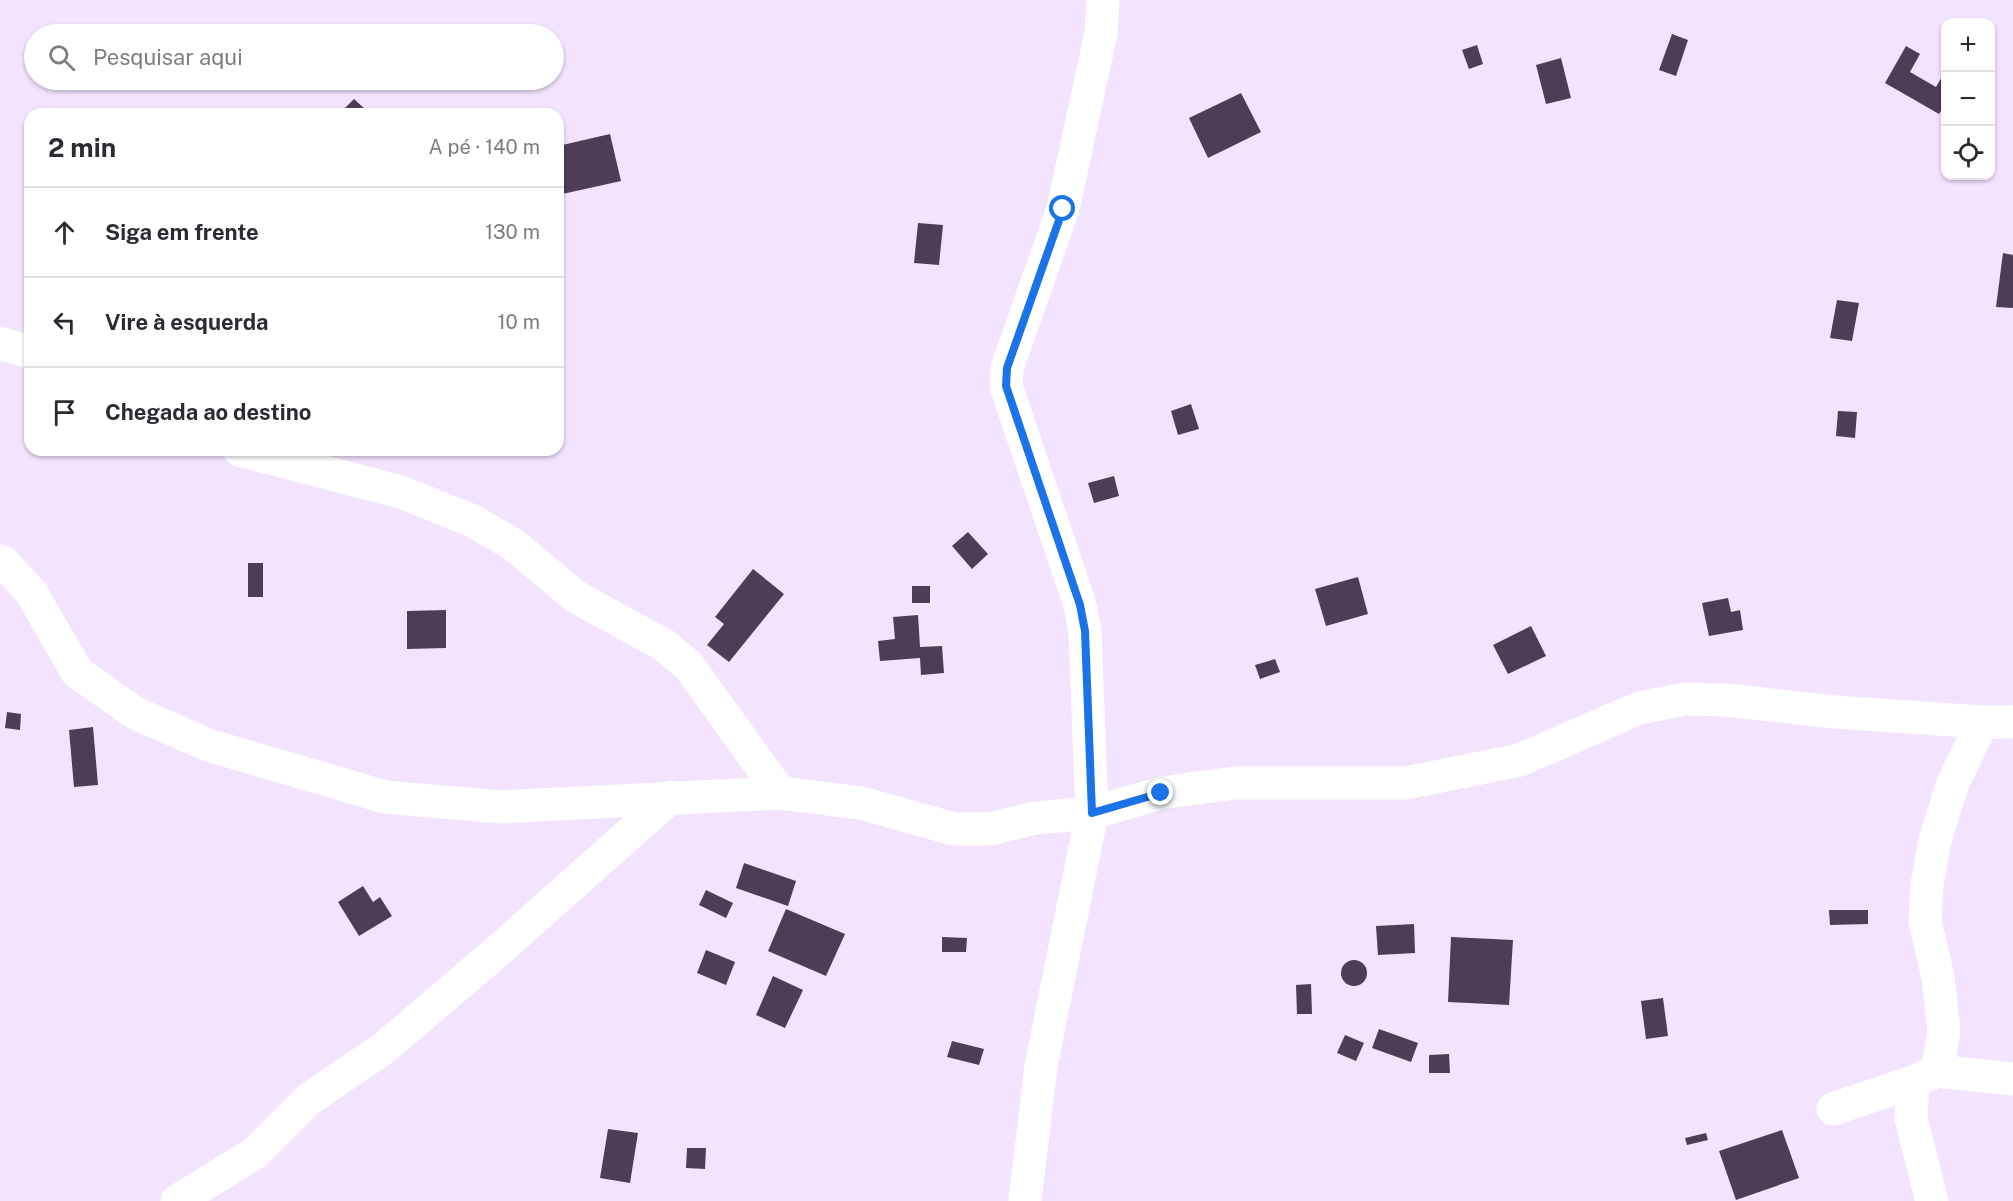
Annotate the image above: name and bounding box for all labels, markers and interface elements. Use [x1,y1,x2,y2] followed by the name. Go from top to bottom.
[1941,18,1995,180] map controls
[1941,18,1995,72] button: +
[24,24,564,90] search box
[45,41,78,74] icon: search
[93,44,243,70] text: Pesquisar aqui
[1941,72,1995,126] button: −
[1941,126,1995,180] button: locate
[48,132,116,163] text: 2 min
[429,135,540,159] text: A pé · 140 m
[1049,195,1075,221] route start
[48,216,81,249] icon: ahead
[105,219,259,245] text: Siga em frente
[485,220,540,244] text: 130 m
[48,306,81,339] icon: left
[105,309,269,335] text: Vire à esquerda
[497,310,540,334] text: 10 m
[48,396,81,429] icon: arrive
[105,399,311,425] text: Chegada ao destino
[1147,779,1173,805] route end

